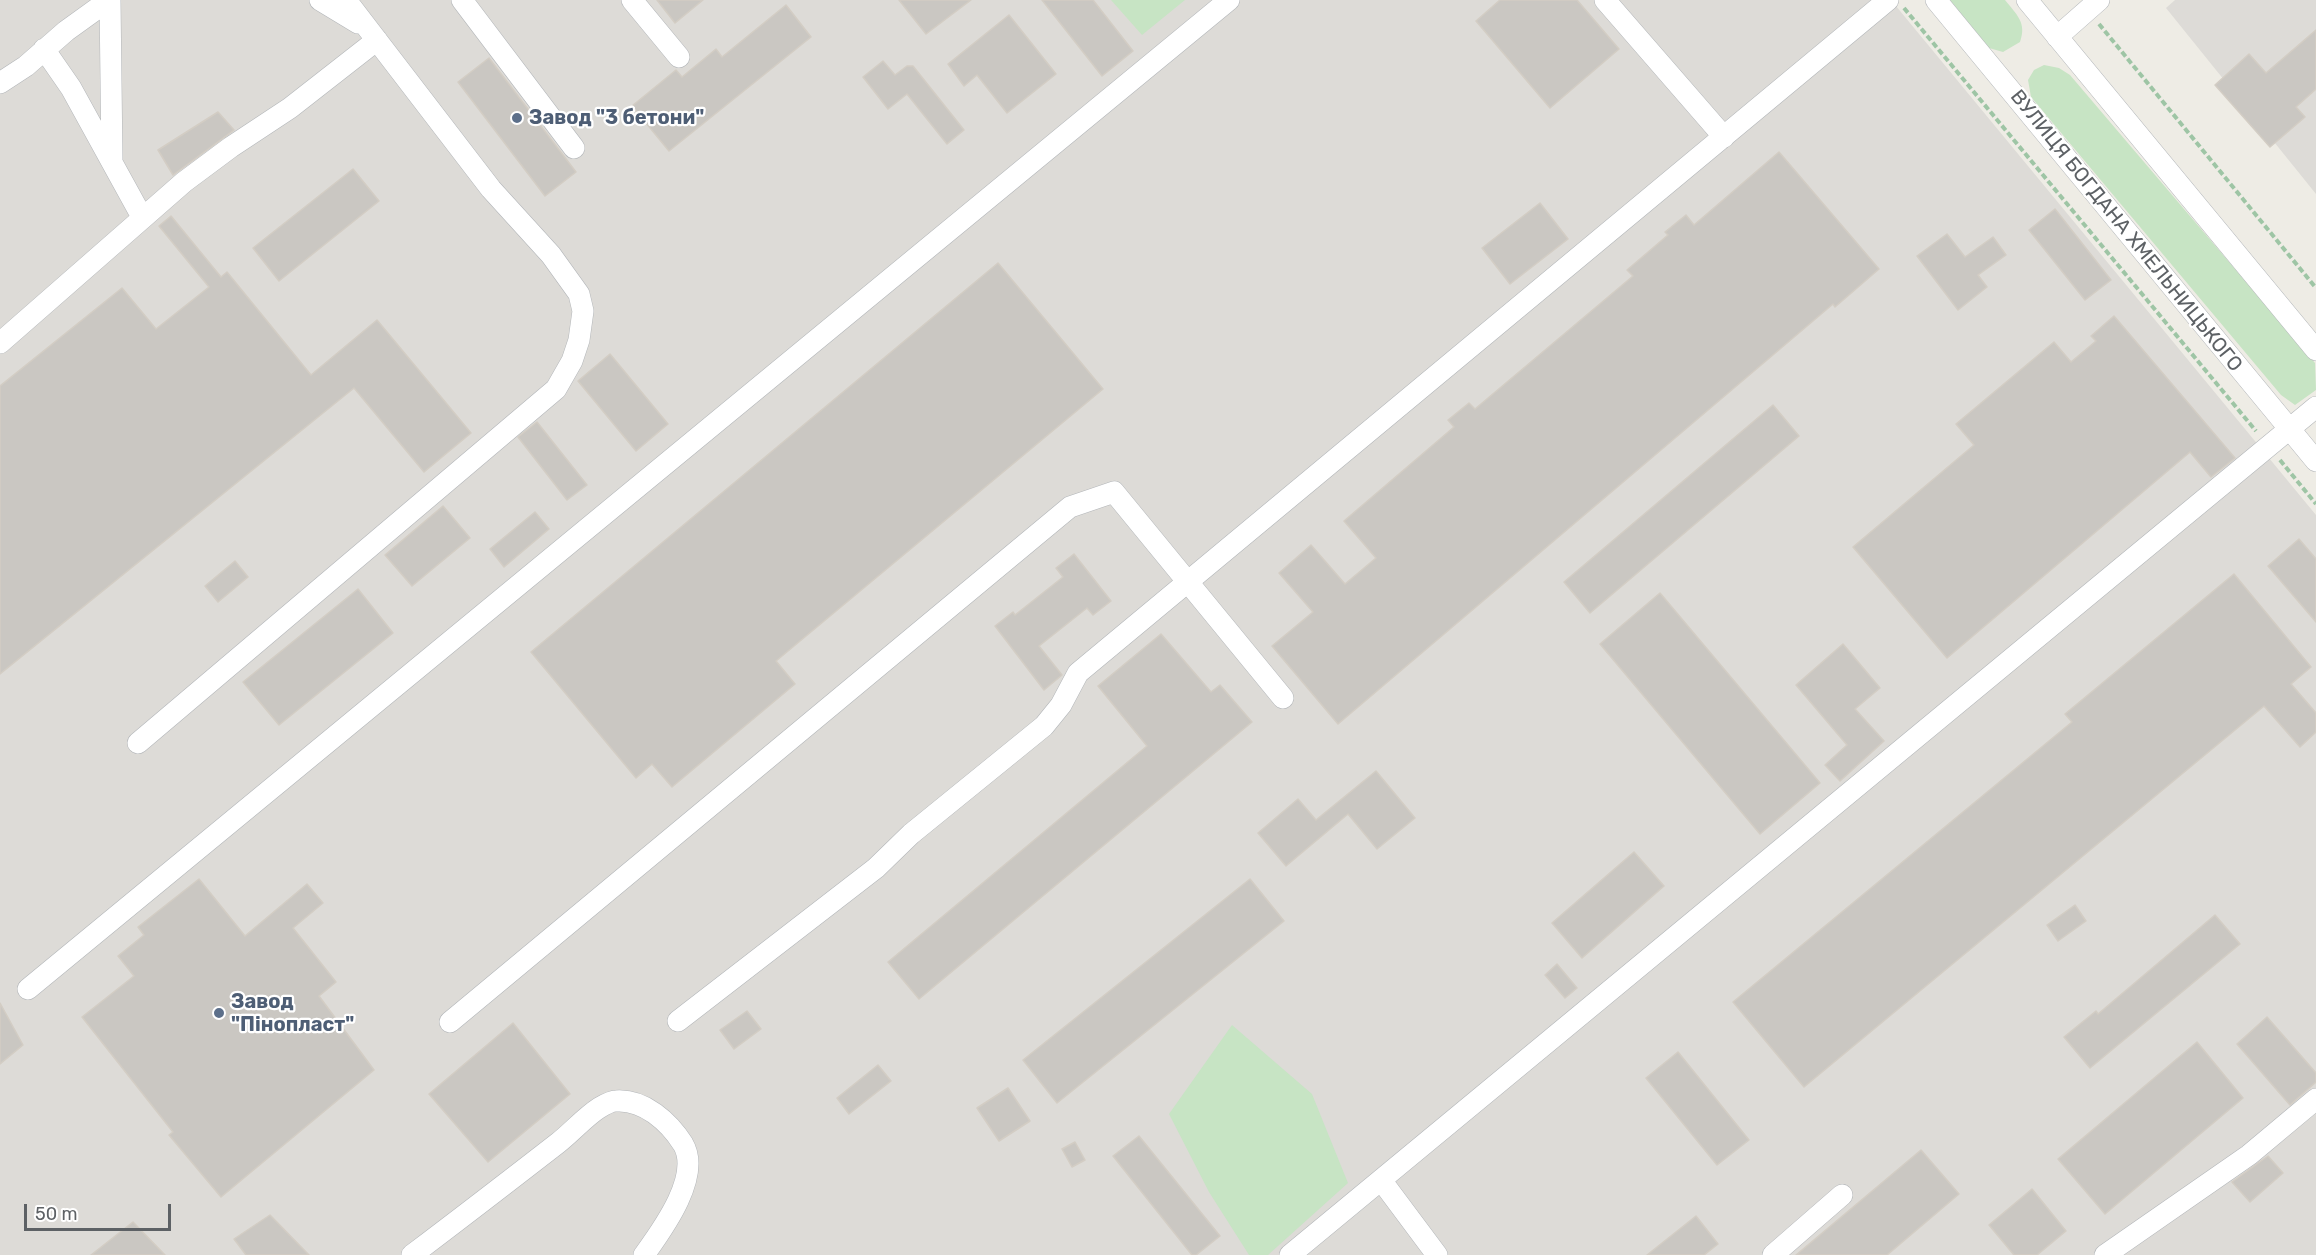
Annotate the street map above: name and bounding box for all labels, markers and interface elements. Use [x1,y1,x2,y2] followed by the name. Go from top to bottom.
[2005,85,2247,377] street label: ВУЛИЦЯ БОГДАНА ХМЕЛЬНИЦЬКОГО
[529,106,704,130] place label: Завод "3 бетони"
[510,111,524,125] marker: Завод "3 бетони"
[231,990,354,1037] place label: Завод "Пінопласт"
[212,1006,226,1020] marker: Завод "Пінопласт"
[27,1192,174,1230] scale bar
[35,1203,78,1225] text: 50 m

